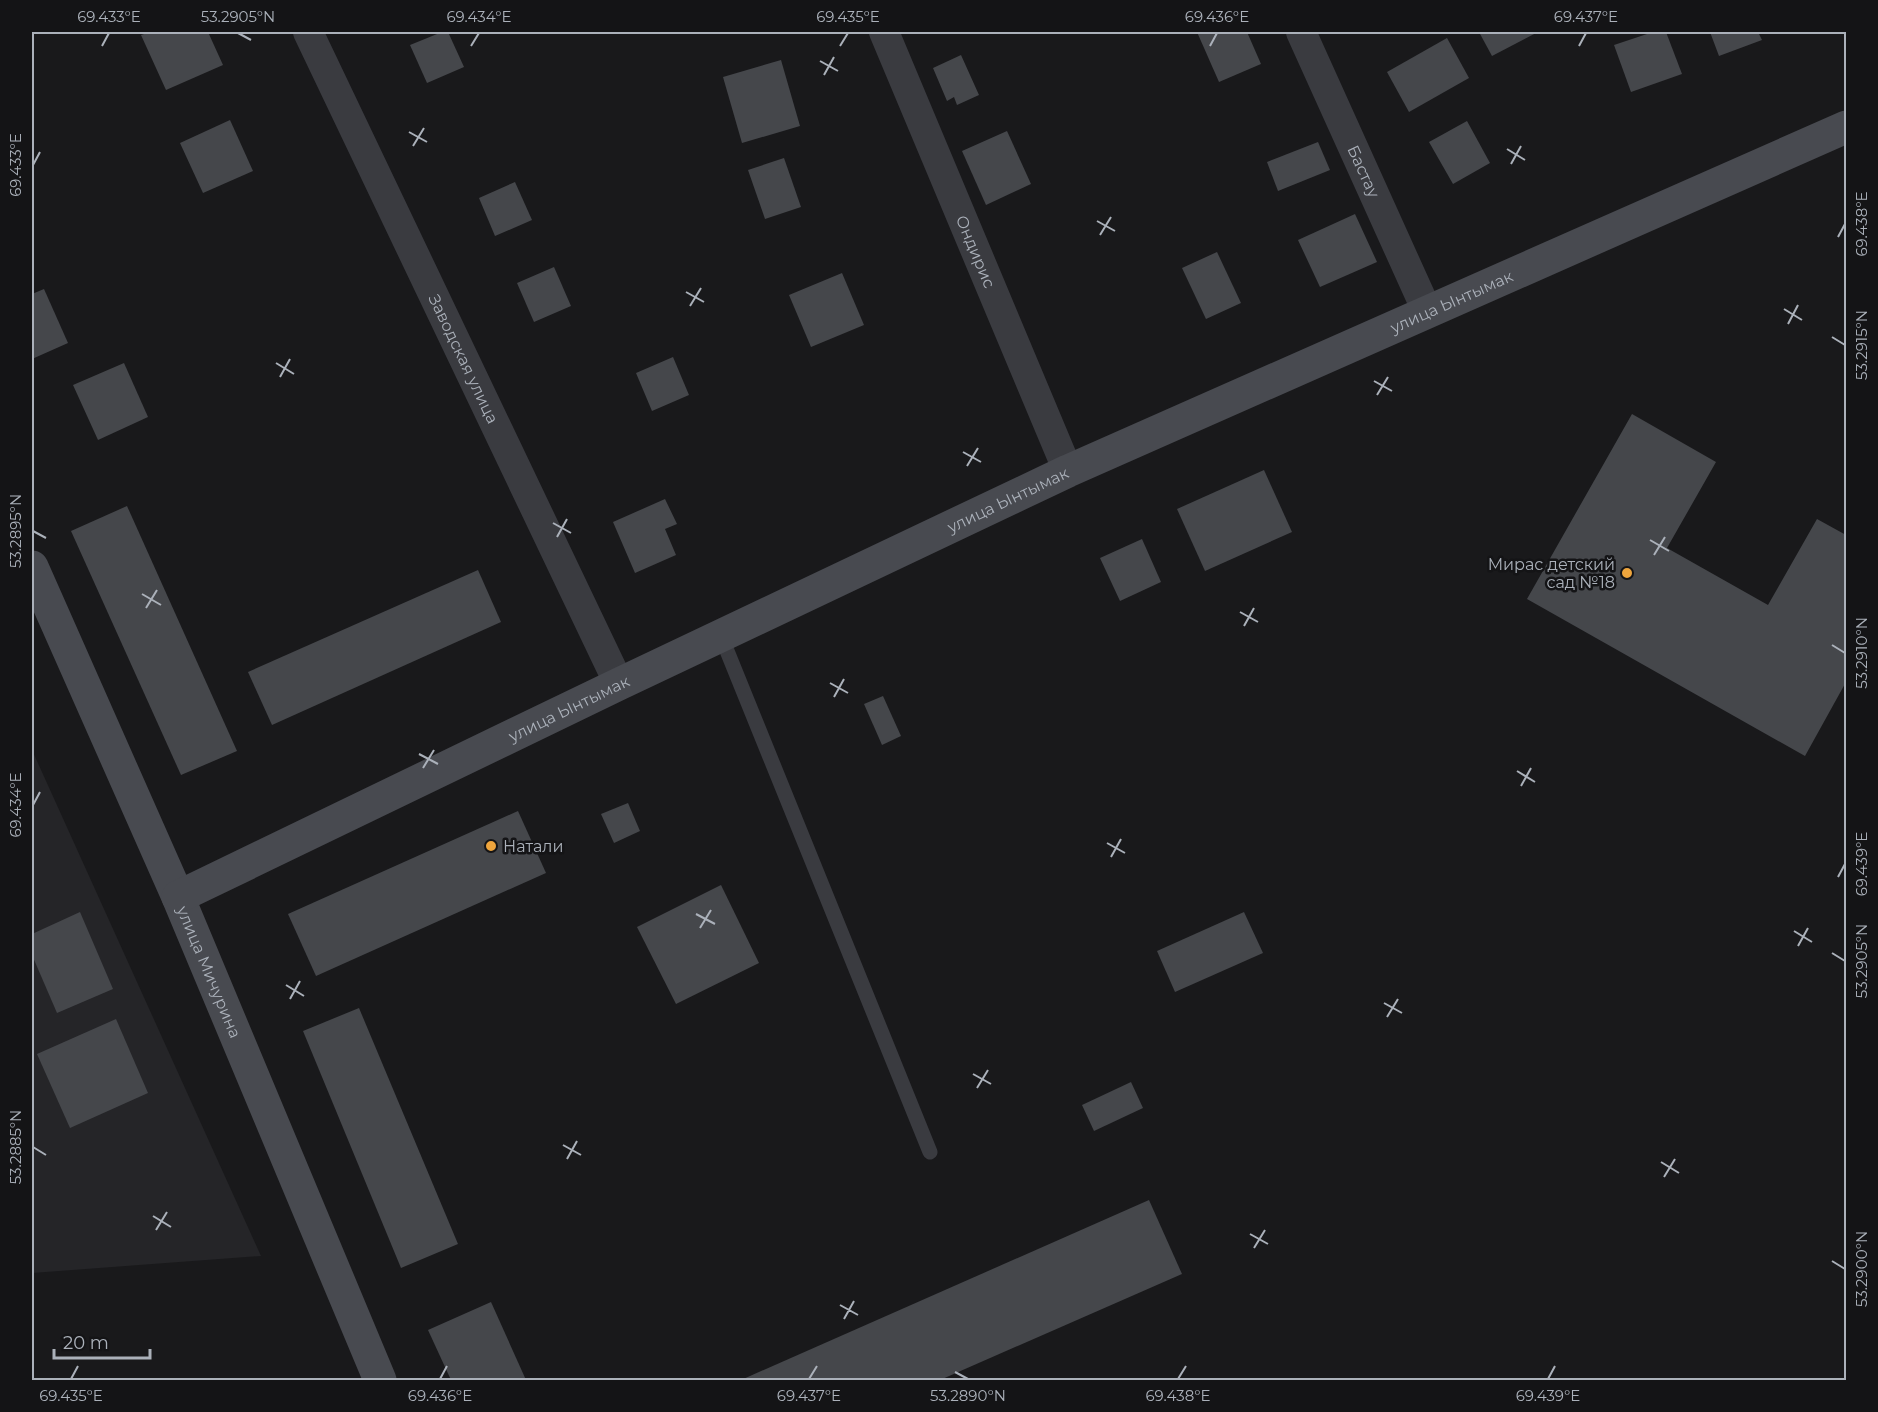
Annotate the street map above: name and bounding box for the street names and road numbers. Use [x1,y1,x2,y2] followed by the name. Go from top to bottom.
[1344,142,1384,201] street label: Бастау
[952,212,1000,291] street label: Ондирис
[1386,266,1516,337] street label: улица Ынтымак
[425,291,503,426] street label: Заводская улица
[943,462,1072,537] street label: улица Ынтымак
[504,671,633,746] street label: улица Ынтымак
[173,902,245,1041] street label: улица Мичурина

